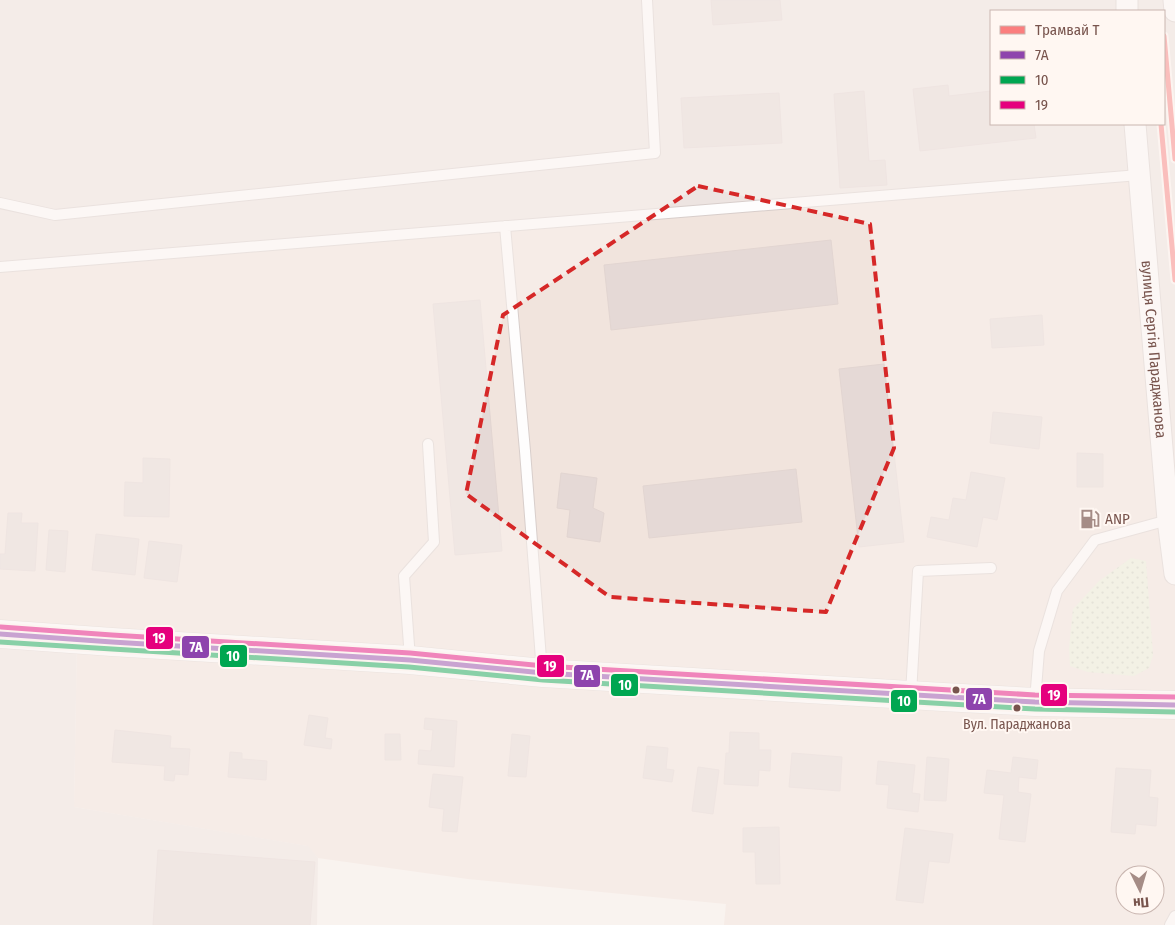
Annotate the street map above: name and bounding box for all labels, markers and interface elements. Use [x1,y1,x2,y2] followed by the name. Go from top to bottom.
[990,10,1165,125] legend
[1035,21,1100,39] text: Трамвай Т
[1035,46,1049,64] text: 7А
[1035,71,1049,89] text: 10
[1035,96,1048,114] text: 19
[1137,260,1170,439] street label: вулиця Сергія Параджанова
[1079,508,1101,530] fuel station icon: ANP
[1105,510,1130,528] place label: ANP
[145,626,174,650] line badge: 19
[152,630,166,647] text: 19
[181,635,210,659] line badge: 7А
[189,639,203,656] text: 7А
[219,644,248,668] line badge: 10
[226,648,240,665] text: 10
[536,654,565,678] line badge: 19
[543,658,557,675] text: 19
[573,664,601,688] line badge: 7А
[580,667,594,684] text: 7А
[610,673,639,697] line badge: 10
[618,677,632,694] text: 10
[1040,683,1068,707] line badge: 19
[951,685,961,695] unlabelled marker
[965,687,993,711] line badge: 7А
[1047,687,1061,704] text: 19
[890,689,918,713] line badge: 10
[972,691,986,708] text: 7А
[897,693,911,710] text: 10
[1012,703,1022,713] marker: Вул. Параджанова
[963,716,1071,733] place label: Вул. Параджанова
[1115,865,1165,915] north arrow
[1132,893,1150,912] text: Пн

